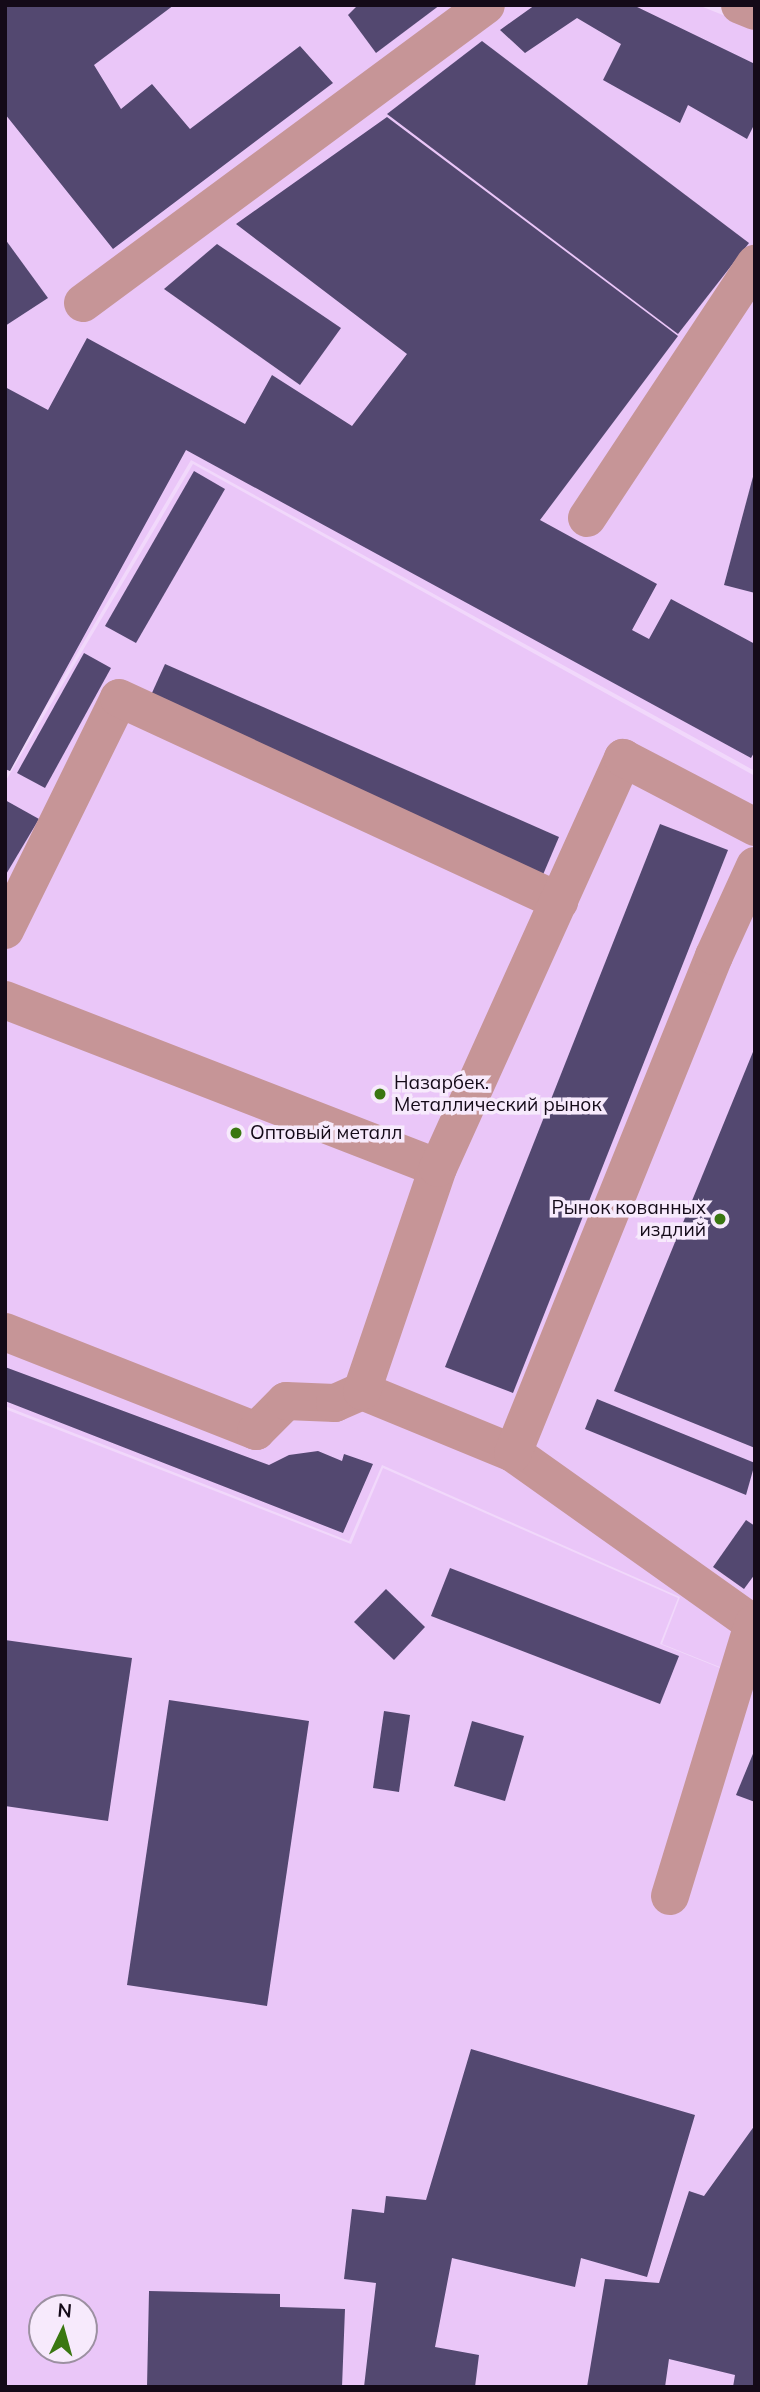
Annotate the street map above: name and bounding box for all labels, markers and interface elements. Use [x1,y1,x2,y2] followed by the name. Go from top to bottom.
[394,1072,602,1116] place label: Назарбек. Металлический рынок
[372,1086,388,1102] marker: Назарбек. Металлический рынок
[250,1122,402,1144] place label: Оптовый металл
[228,1125,244,1141] marker: Оптовый металл
[551,1197,706,1241] place label: Рынок кованных издлий
[712,1211,728,1227] marker: Рынок кованных издлий
[28,2294,98,2364] north arrow
[56,2297,73,2323] text: N

